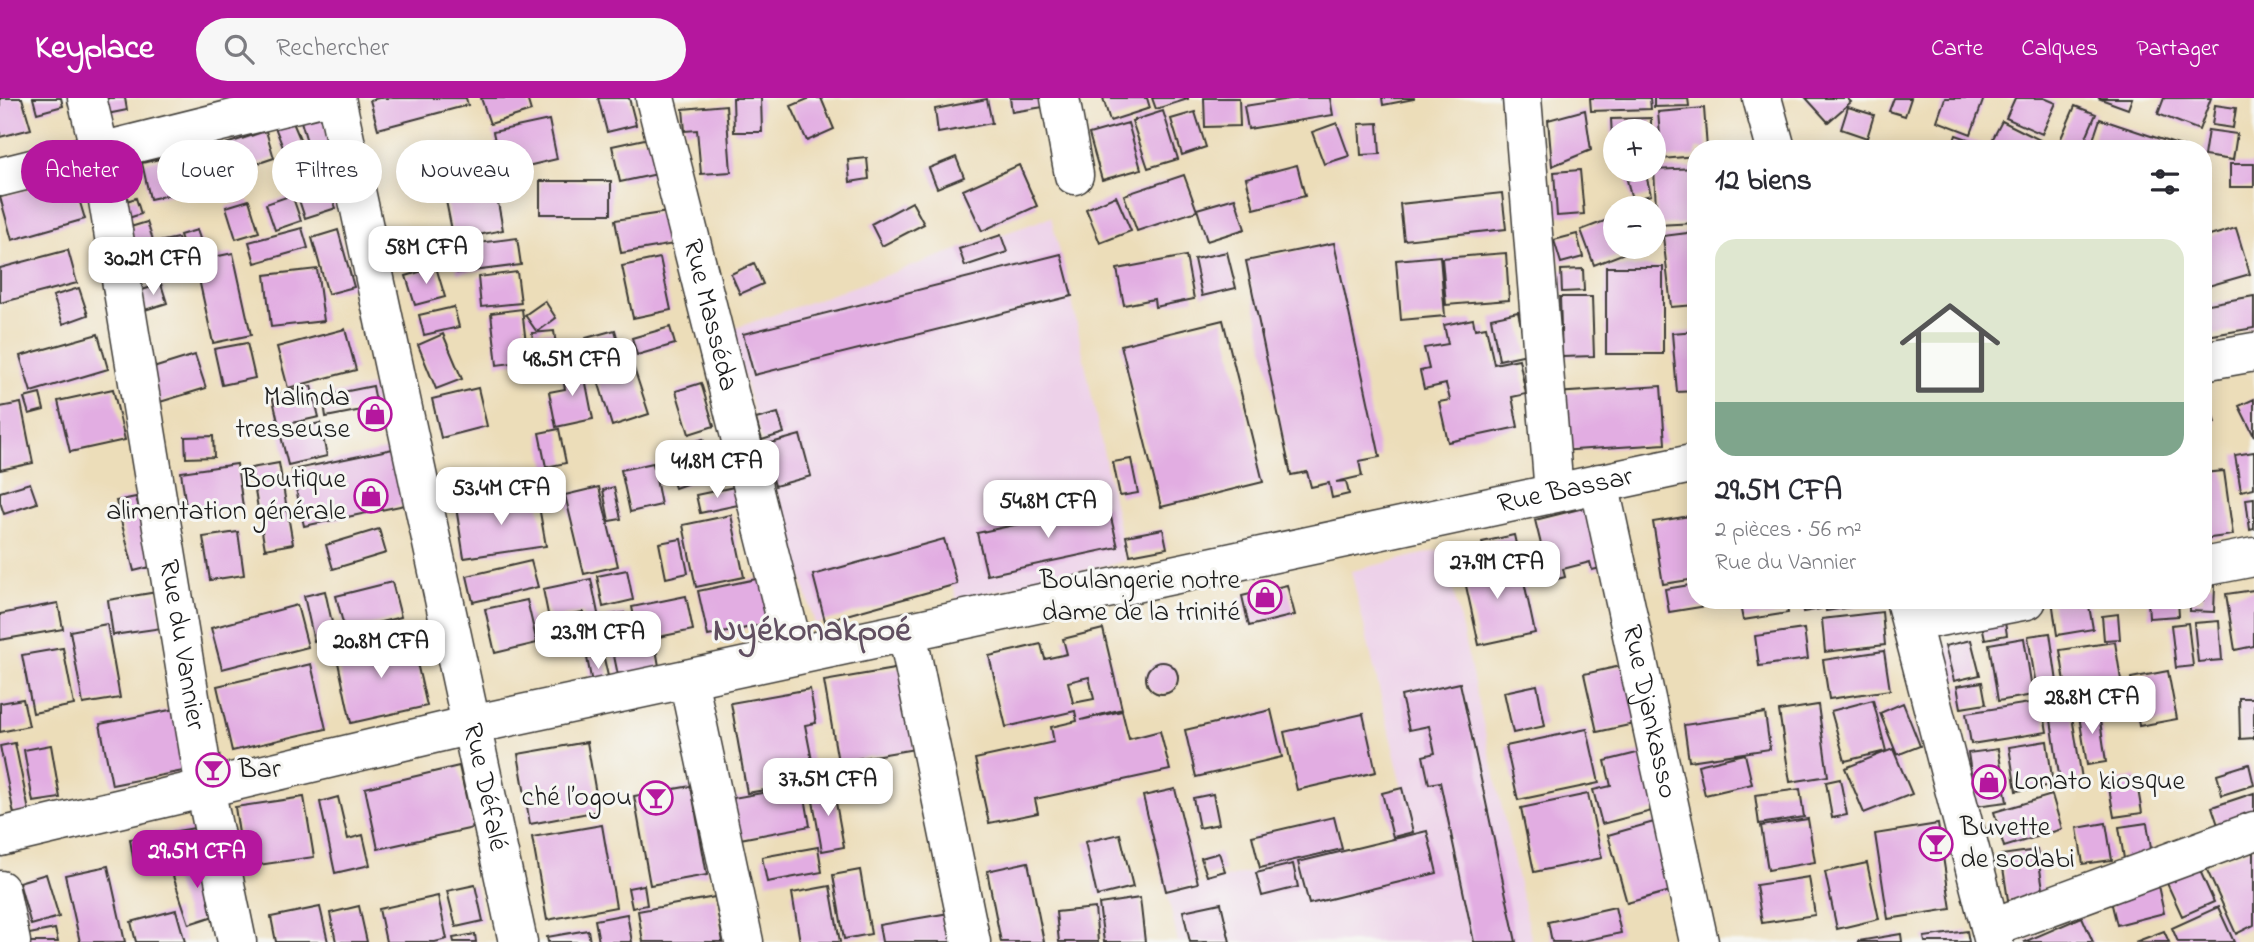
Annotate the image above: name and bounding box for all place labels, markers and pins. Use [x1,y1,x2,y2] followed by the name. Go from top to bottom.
[361,226,491,286] pin: 58M CFA
[73,238,233,297] pin: 30.2M CFA
[492,338,652,398] pin: 48.5M CFA
[236,378,350,451] place label: Malinda tresseuse
[356,395,394,433] shop icon: Malinda tresseuse
[637,440,797,500] pin: 41.8M CFA
[106,460,346,533] place label: Boutique alimentation générale
[421,468,581,527] pin: 53.4M CFA
[352,477,390,515] shop icon: Boutique alimentation générale
[968,480,1128,540] pin: 54.8M CFA
[1417,542,1577,601] pin: 27.9M CFA
[1039,561,1240,634] place label: Boulangerie notre dame de la trinité
[1246,578,1284,616] shop icon: Boulangerie notre dame de la trinité
[518,612,678,671] pin: 23.9M CFA
[301,620,461,680] pin: 20.8M CFA
[2012,676,2172,736] pin: 28.8M CFA
[237,750,281,791] place label: Bar
[194,751,232,789] bar icon: Bar
[748,758,908,818] pin: 37.5M CFA
[2014,762,2186,803] place label: Lonato kiosque
[1970,763,2008,801] shop icon: Lonato kiosque
[521,778,632,819] place label: ché l’ogou
[637,779,675,817] bar icon: ché l’ogou
[1959,808,2075,881] place label: Buvette de sodabi
[1917,825,1955,863] bar icon: Buvette de sodabi
[117,830,277,890] pin: 29.5M CFA

